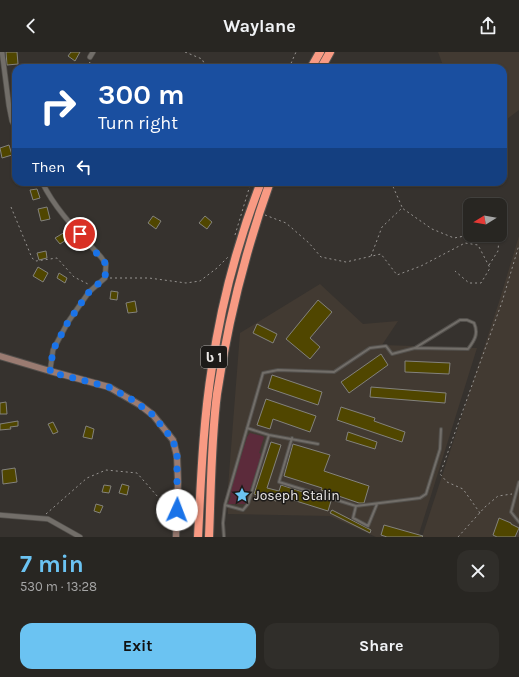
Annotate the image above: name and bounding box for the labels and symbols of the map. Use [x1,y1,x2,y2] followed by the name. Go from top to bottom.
[463,198,507,242] north arrow
[63,217,97,251] pin
[201,346,227,368] road number: ს 1
[233,486,251,504] place icon: Joseph Stalin
[254,487,340,504] place label: Joseph Stalin
[156,489,198,531] position arrow

